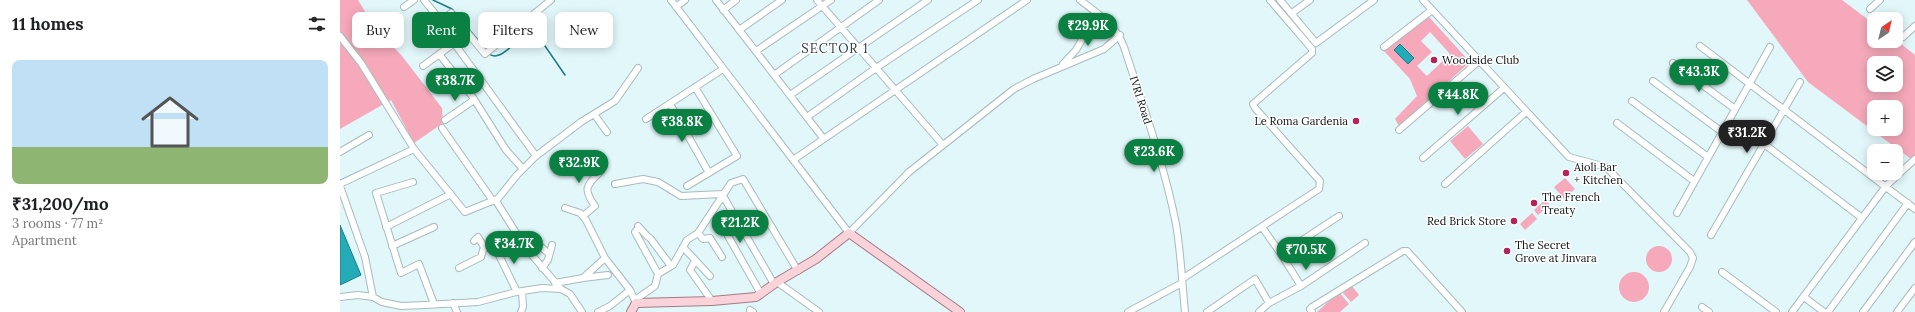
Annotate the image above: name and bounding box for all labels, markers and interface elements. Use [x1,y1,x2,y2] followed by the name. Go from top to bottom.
[352,12,404,48] chip: Buy
[412,12,470,48] chip: Rent
[478,12,547,48] chip: Filters
[555,12,613,48] chip: New
[1867,12,1903,48] north arrow
[1867,12,1903,180] map controls
[12,13,84,35] text: 11 homes
[306,13,328,35] icon: filters
[1055,13,1121,47] pin: ₹29.9K
[1067,17,1109,34] text: ₹29.9K
[801,40,869,57] district label: SECTOR 1
[1442,53,1519,67] place label: Woodside Club
[1429,55,1439,65] marker: Woodside Club
[1867,56,1903,92] button: layers
[1666,59,1732,93] pin: ₹43.3K
[1678,63,1720,80] text: ₹43.3K
[422,68,488,102] pin: ₹38.7K
[435,72,475,89] text: ₹38.7K
[1127,74,1155,126] street label: IVRI Road
[1425,82,1491,116] pin: ₹44.8K
[134,86,206,158] icon: home
[1437,86,1479,103] text: ₹44.8K
[1867,100,1903,136] button: +
[649,109,715,143] pin: ₹38.8K
[661,113,703,130] text: ₹38.8K
[1254,114,1348,128] place label: Le Roma Gardenia
[1351,116,1361,126] marker: Le Roma Gardenia
[1714,120,1780,154] pin: ₹31.2K
[1727,124,1767,141] text: ₹31.2K
[1121,139,1187,173] pin: ₹23.6K
[1133,143,1175,160] text: ₹23.6K
[1867,144,1903,180] button: −
[546,150,612,184] pin: ₹32.9K
[558,154,600,171] text: ₹32.9K
[1573,160,1623,187] place label: Aioli Bar + Kitchen
[1561,168,1571,178] marker: Aioli Bar + Kitchen
[1542,190,1601,217] place label: The French Treaty
[12,193,109,215] text: ₹31,200/mo
[1529,198,1539,208] marker: The French Treaty
[707,210,773,244] pin: ₹21.2K
[721,214,759,231] text: ₹21.2K
[1427,214,1506,228] place label: Red Brick Store
[12,215,103,232] text: 3 rooms · 77 m²
[1509,216,1519,226] marker: Red Brick Store
[481,231,547,265] pin: ₹34.7K
[12,232,77,249] text: Apartment
[494,235,534,252] text: ₹34.7K
[1273,237,1339,271] pin: ₹70.5K
[1515,238,1597,265] place label: The Secret Grove at Jinvara
[1286,241,1326,258] text: ₹70.5K
[1502,246,1512,256] marker: The Secret Grove at Jinvara

